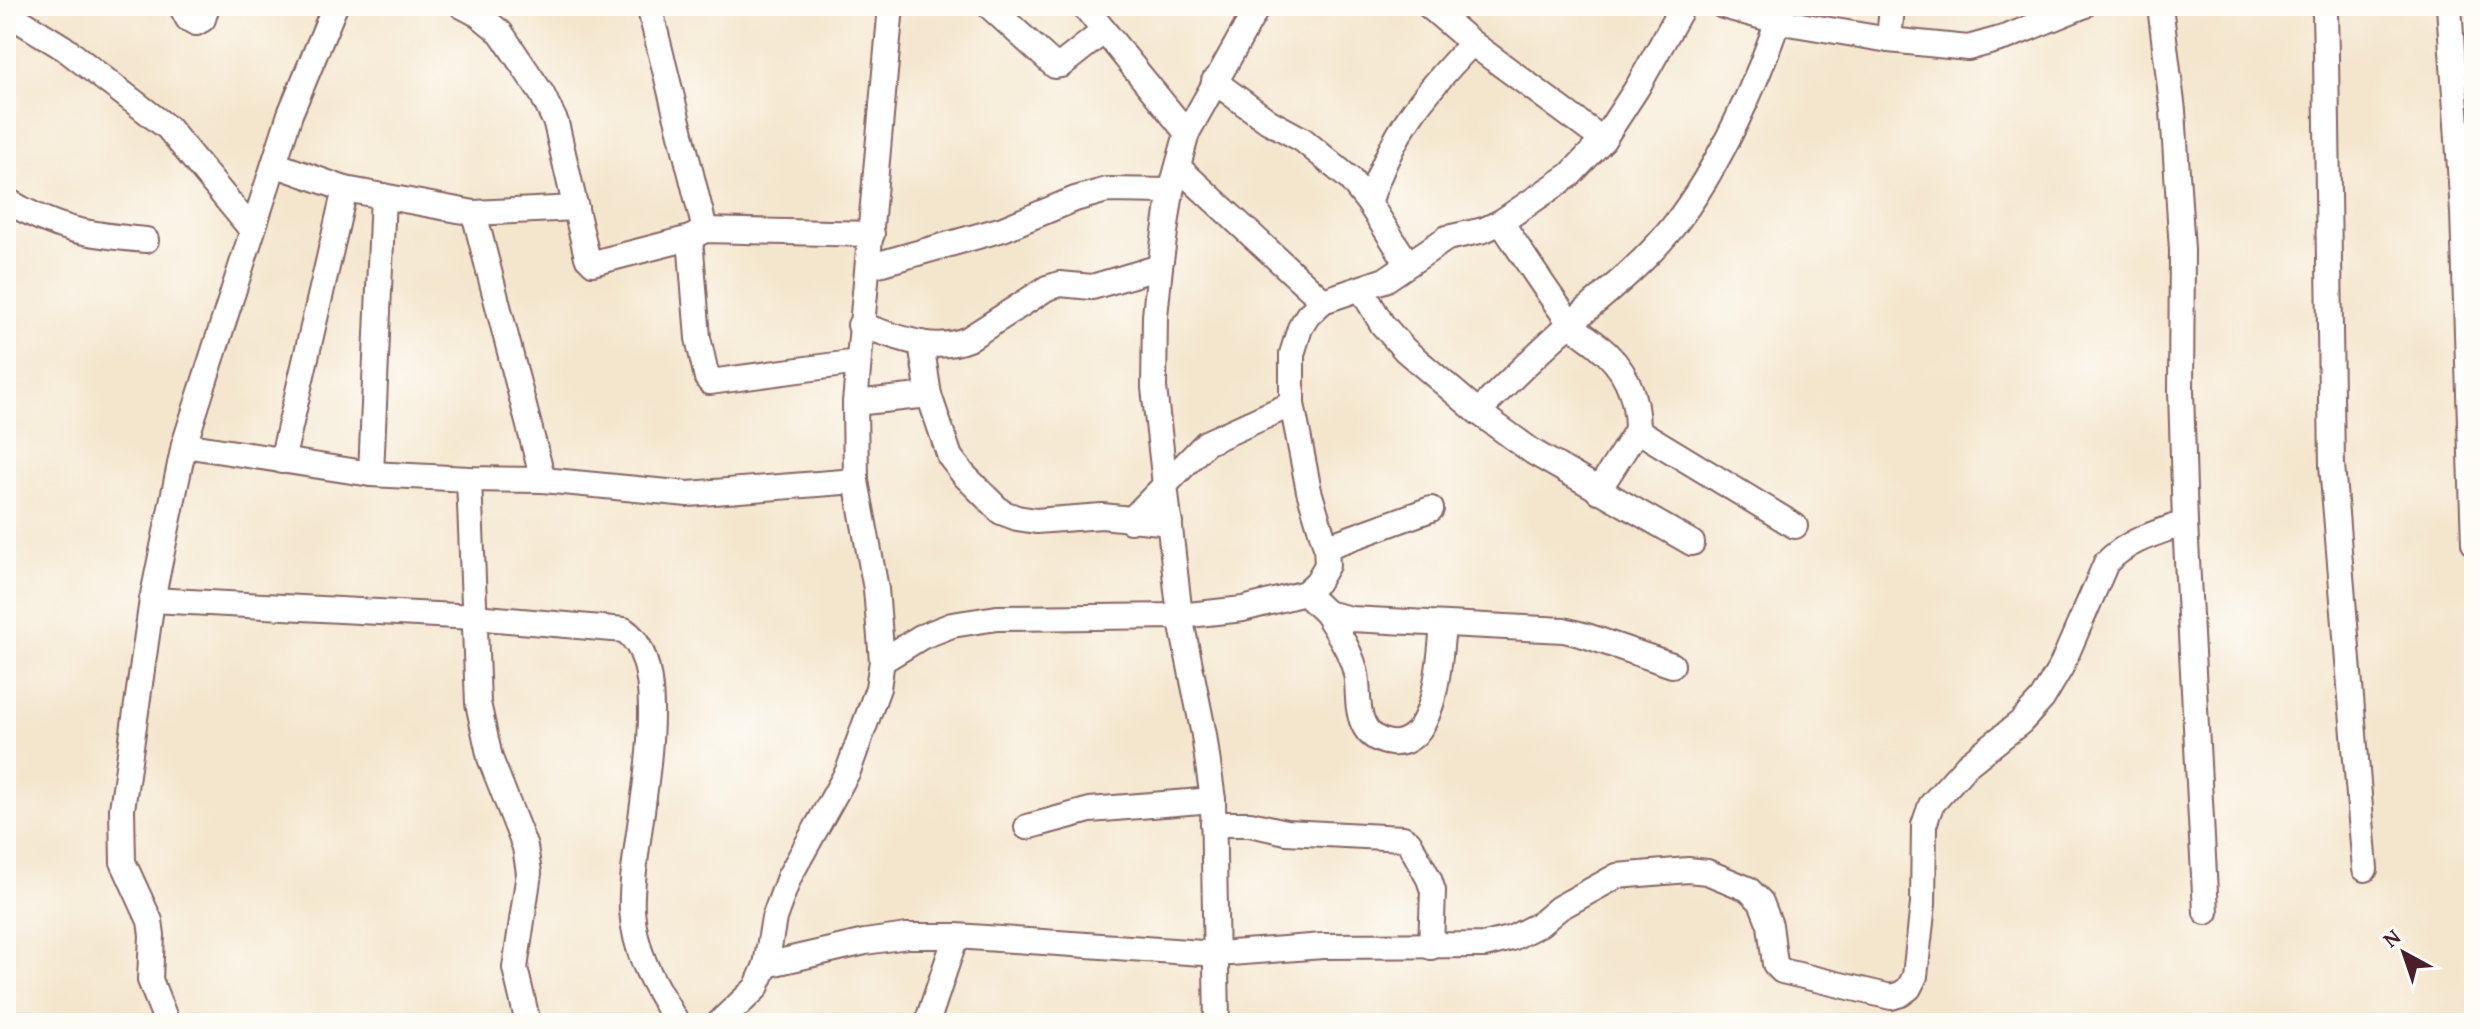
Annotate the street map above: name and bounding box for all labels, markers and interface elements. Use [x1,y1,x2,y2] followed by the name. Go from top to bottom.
[2364,913,2444,993] north arrow
[2375,921,2407,955] text: N

